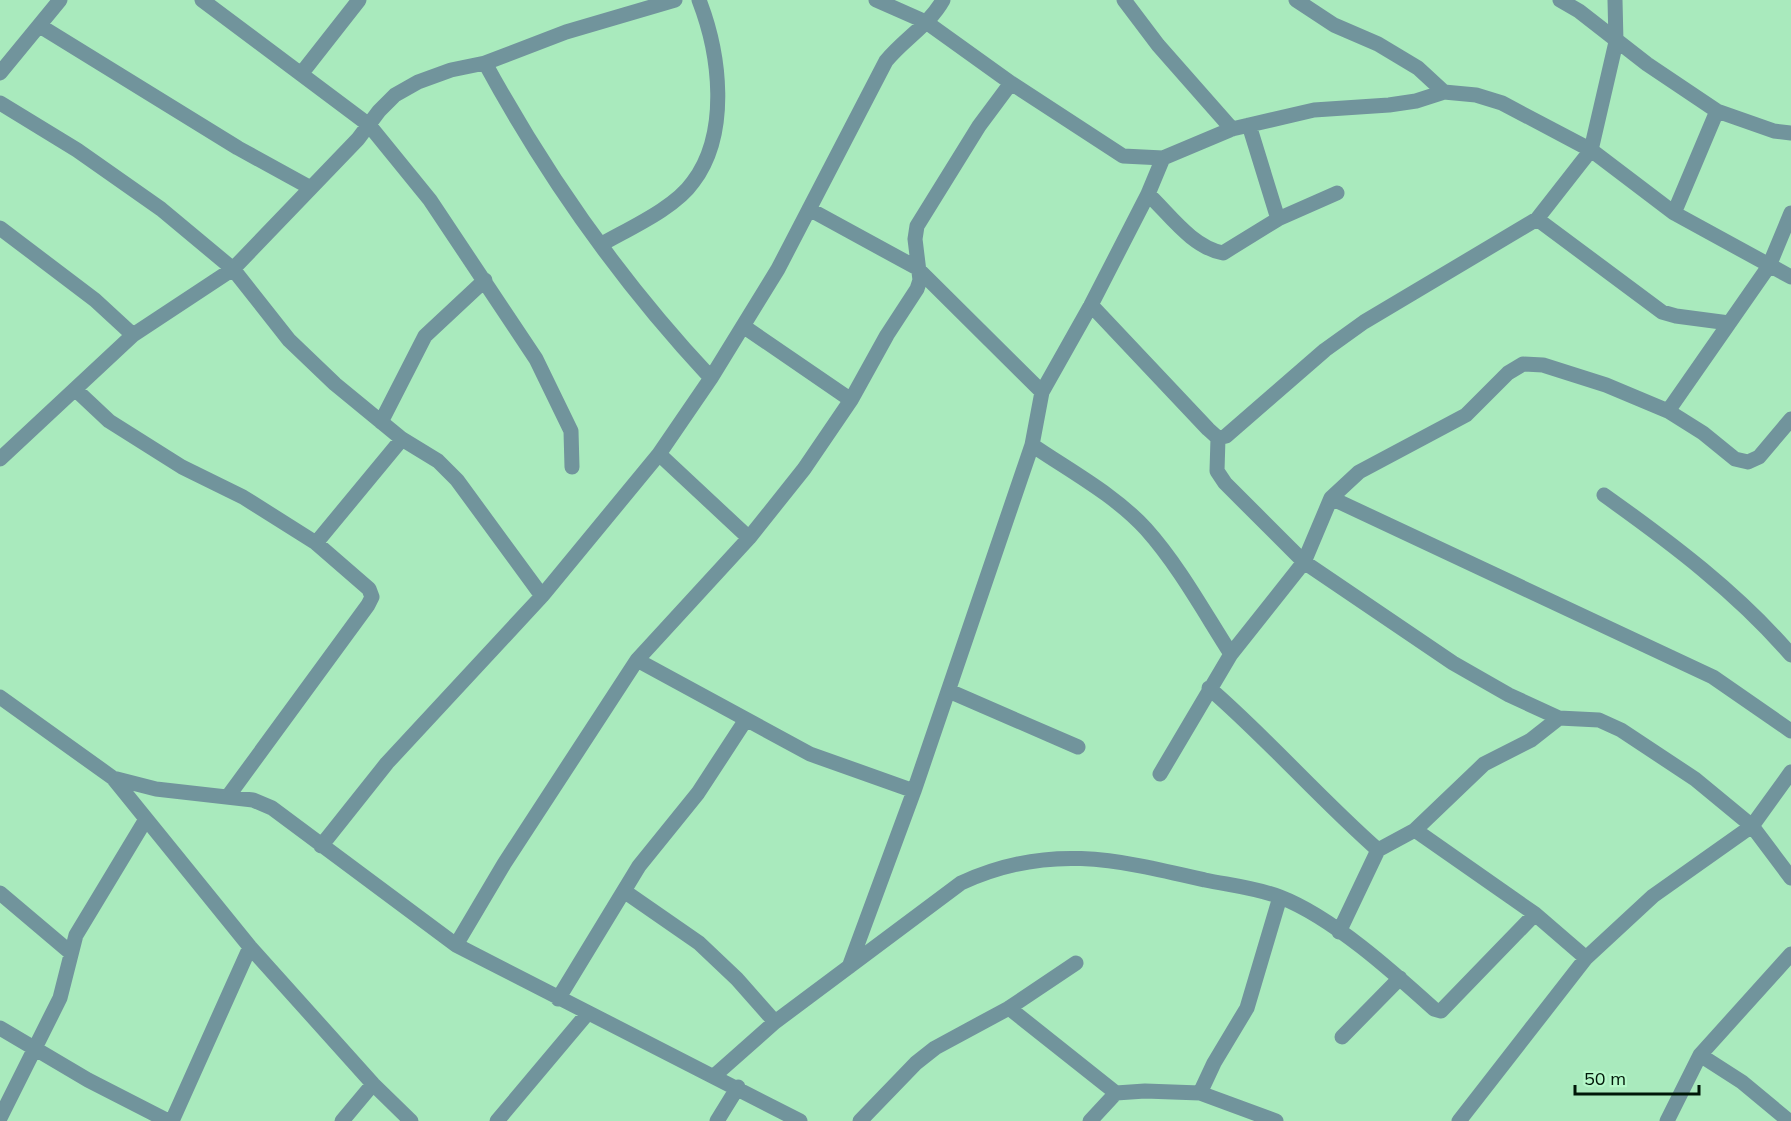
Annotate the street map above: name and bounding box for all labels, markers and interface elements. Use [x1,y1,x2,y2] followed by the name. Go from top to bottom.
[1575,1058,1700,1096] scale bar
[1584,1067,1626,1090] text: 50 m

